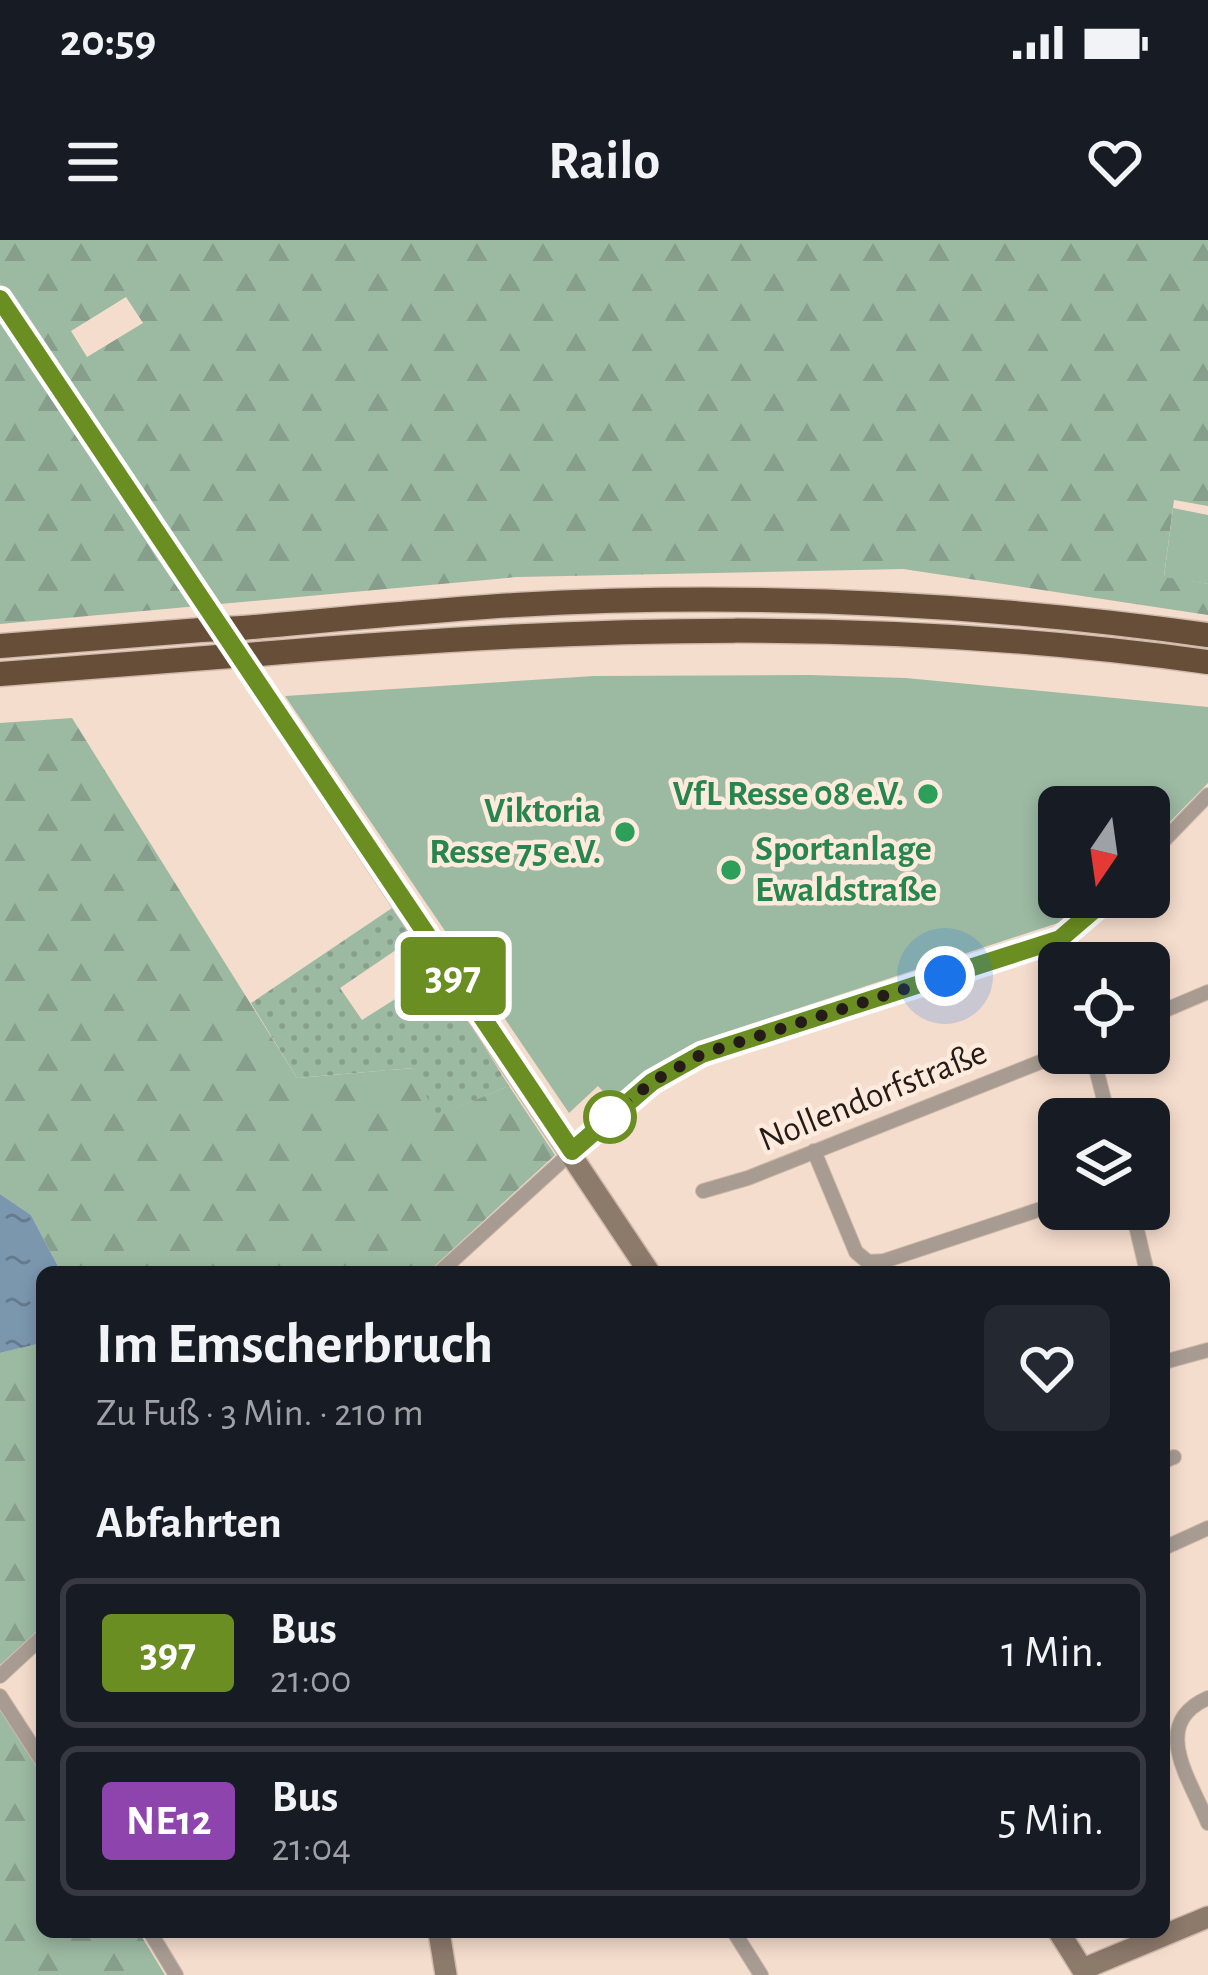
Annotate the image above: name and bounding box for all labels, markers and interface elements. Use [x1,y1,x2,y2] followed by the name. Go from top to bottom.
[60,19,156,64] text: 20:59
[60,129,126,195] icon: menu
[1082,129,1148,195] icon: heart
[548,135,660,189] text: Railo
[672,776,904,812] place label: VfL Resse 08 e.V.
[915,781,941,807] marker: VfL Resse 08 e.V.
[1038,786,1170,918] north arrow
[1038,786,1170,1230] map controls
[429,793,601,870] place label: Viktoria Resse 75 e.V.
[612,819,638,845] marker: Viktoria Resse 75 e.V.
[755,831,937,908] place label: Sportanlage Ewaldstraße
[718,857,744,883] marker: Sportanlage Ewaldstraße
[384,937,522,1015] line badge: 397
[1038,942,1170,1074] button: locate
[915,946,975,1006] your location
[425,955,481,997] text: 397
[754,1034,992,1158] street label: Nollendorfstraße
[585,1092,635,1142] unlabelled marker
[1038,1098,1170,1230] button: layers
[984,1305,1110,1431] button: heart
[96,1316,493,1373] text: Im Emscherbruch
[96,1394,424,1433] text: Zu Fuß · 3 Min. · 210 m
[96,1501,282,1546] text: Abfahrten
[270,1607,337,1652] text: Bus
[1001,1630,1104,1675] text: 1 Min.
[140,1632,196,1674] text: 397
[270,1661,351,1700] text: 21:00
[271,1775,338,1820] text: Bus
[998,1798,1104,1843] text: 5 Min.
[126,1800,211,1842] text: NE12
[271,1829,351,1868] text: 21:04

